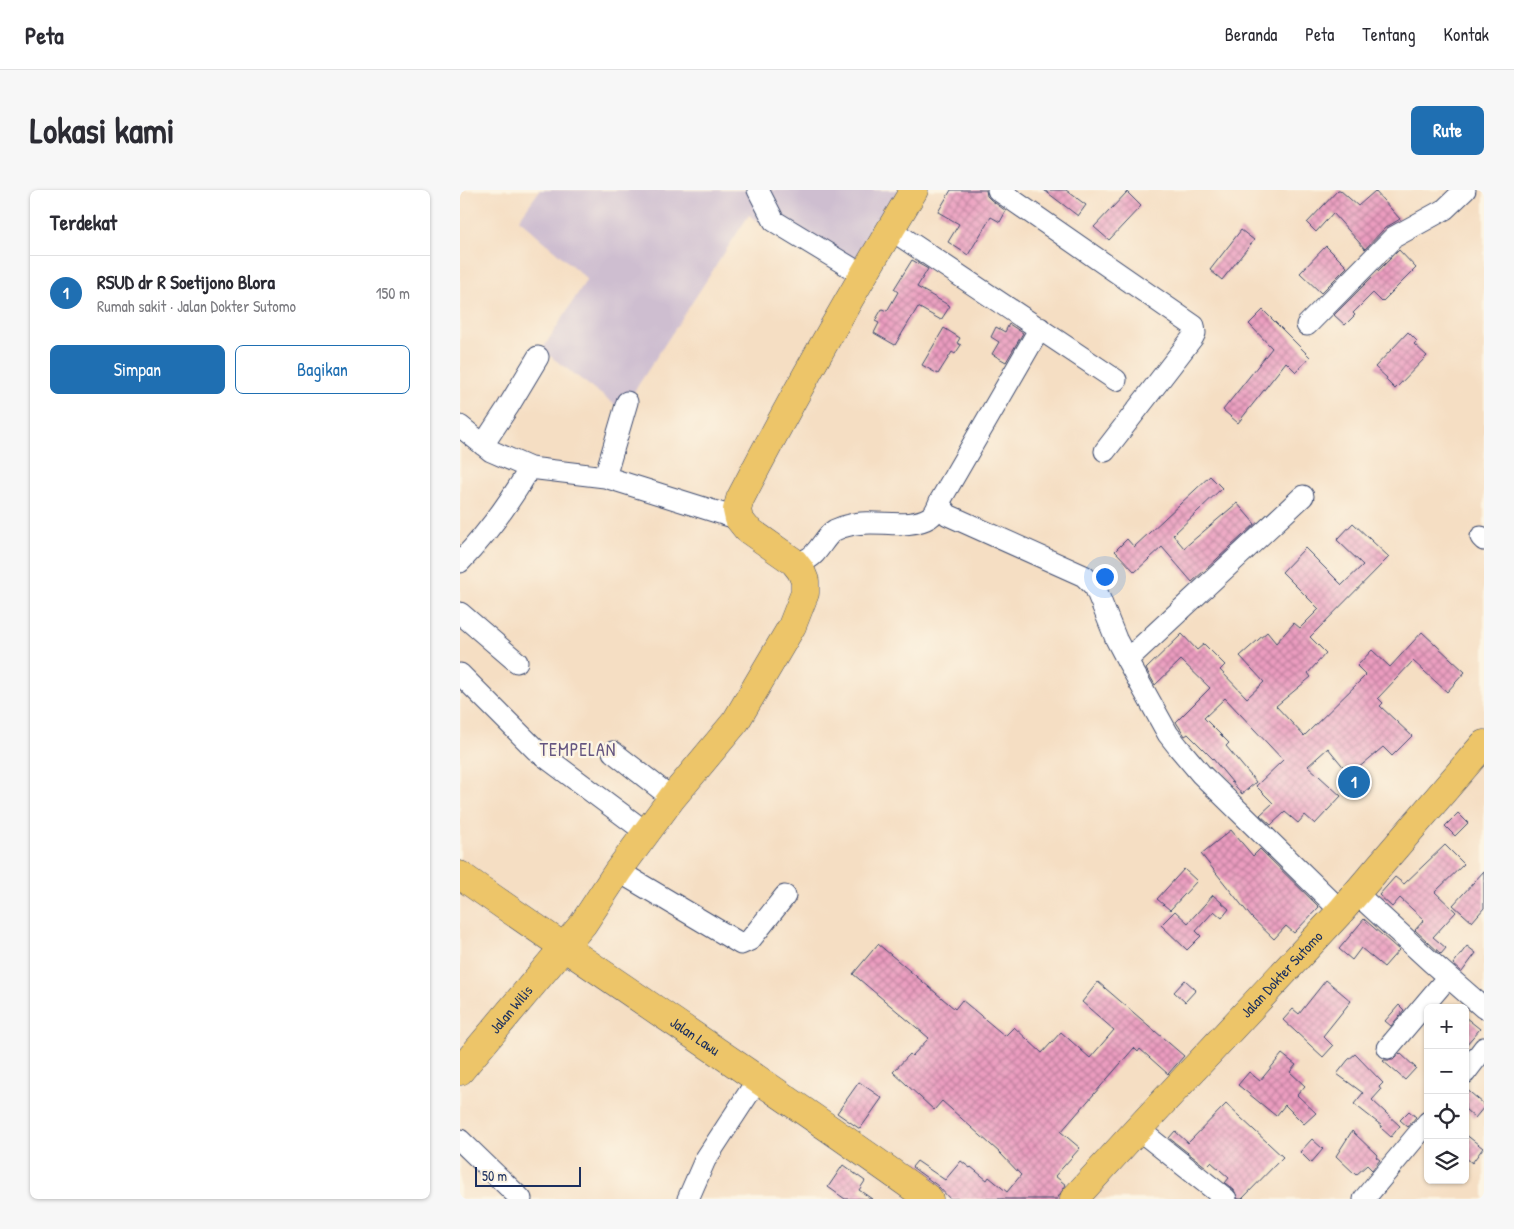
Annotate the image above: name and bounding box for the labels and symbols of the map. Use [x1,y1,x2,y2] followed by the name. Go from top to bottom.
[1092,564,1118,590] your location
[540,737,616,762] district label: TEMPELAN
[1338,763,1370,801] pin: 1
[1236,926,1327,1022] street label: Jalan Dokter Sutomo
[484,980,538,1038] street label: Jalan Wilis
[666,1011,724,1060] street label: Jalan Lawu
[475,1164,581,1187] scale bar

